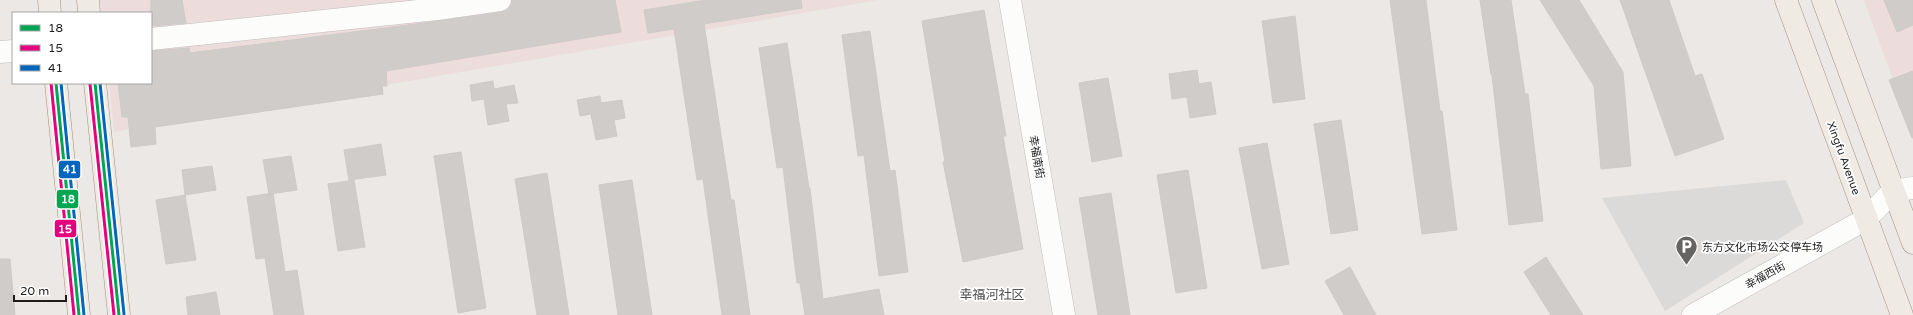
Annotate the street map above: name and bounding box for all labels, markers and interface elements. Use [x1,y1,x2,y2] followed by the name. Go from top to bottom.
[12,12,152,84] legend
[48,21,63,35] text: 18
[48,41,63,55] text: 15
[48,61,63,75] text: 41
[1824,120,1863,197] street label: Xingfu Avenue
[1026,134,1047,180] street label: 幸福南街
[58,160,81,179] line badge: 41
[63,163,77,176] text: 41
[56,189,79,209] line badge: 18
[61,193,75,206] text: 18
[54,219,77,238] line badge: 15
[58,223,72,236] text: 15
[1674,234,1700,267] parking icon: 东方文化市场公交停车场
[1702,241,1823,254] place label: 东方文化市场公交停车场
[1743,259,1788,292] street label: 幸福西街
[14,277,66,303] scale bar
[20,284,49,298] text: 20 m
[959,287,1025,303] district label: 幸福河社区

